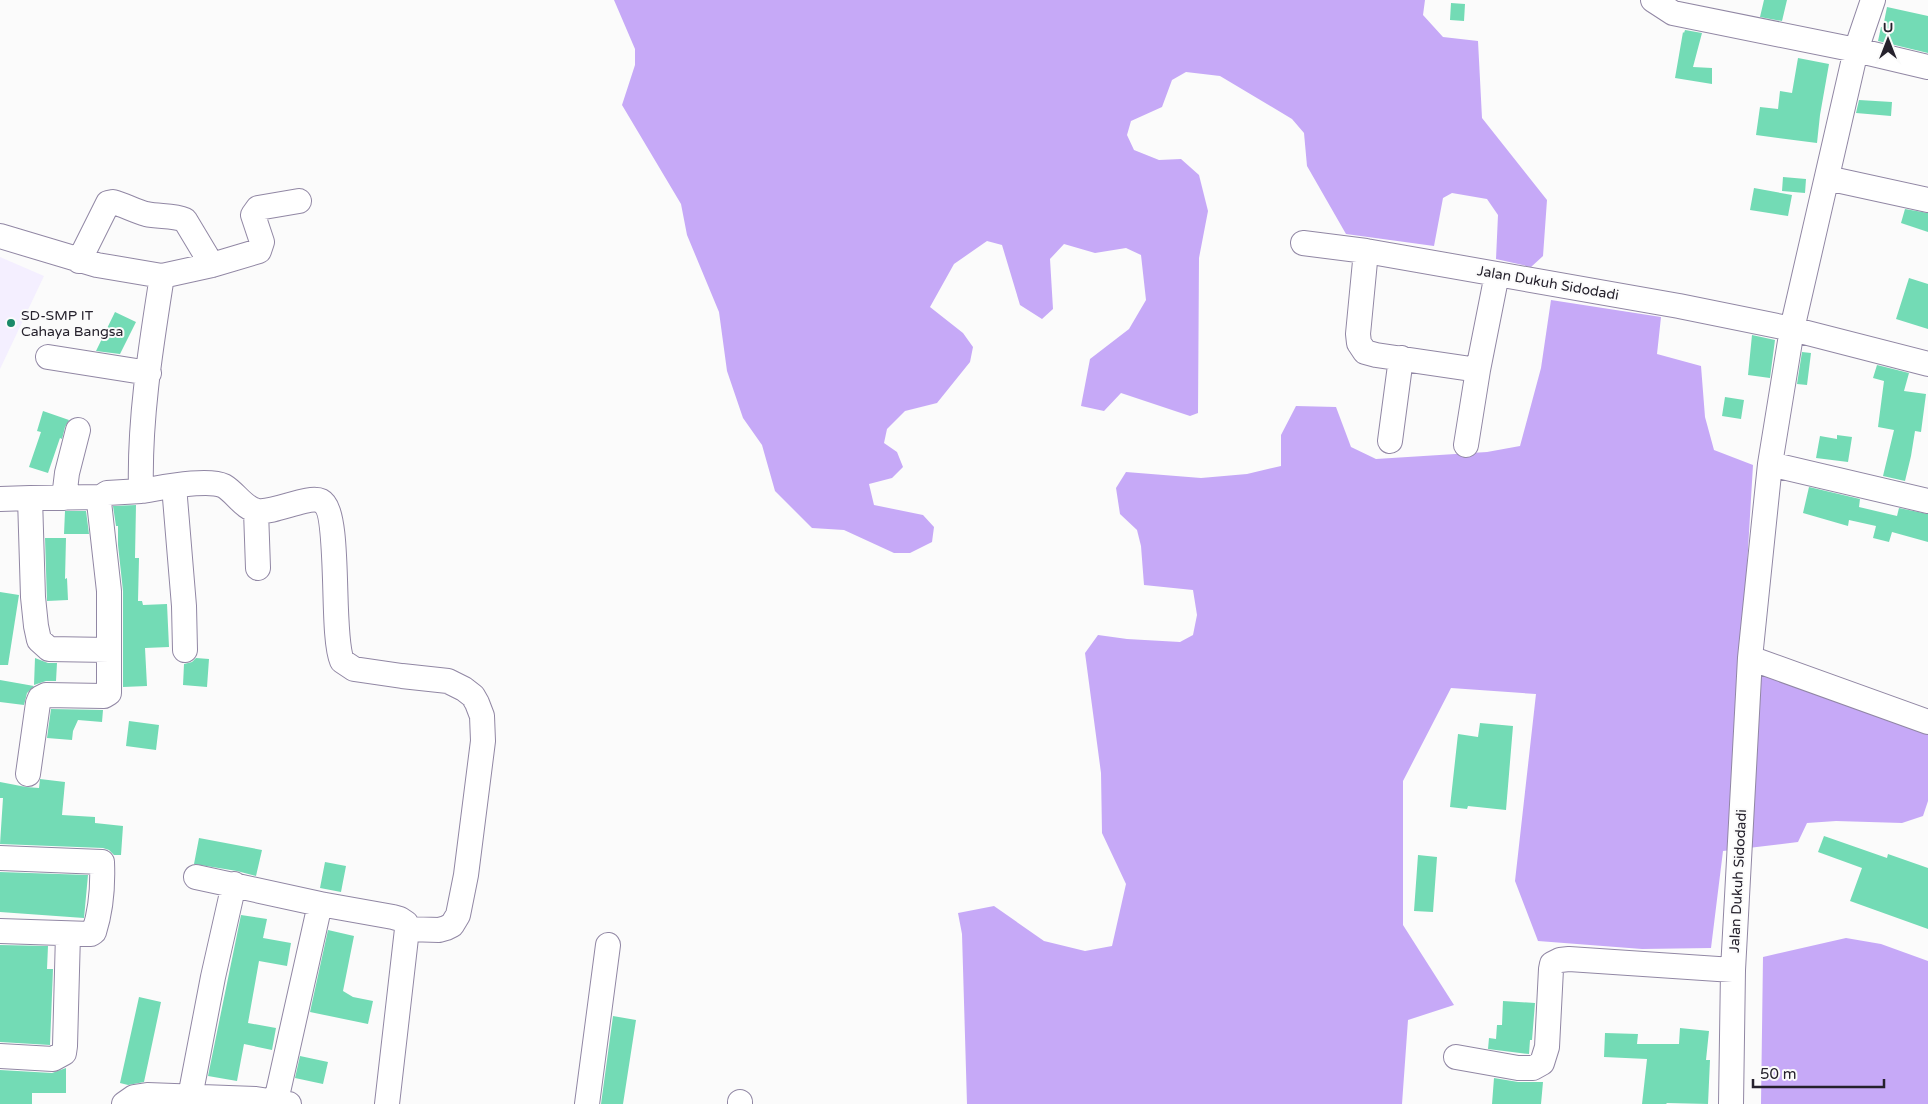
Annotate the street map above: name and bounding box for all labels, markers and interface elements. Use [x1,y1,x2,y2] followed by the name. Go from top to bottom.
[1863,15,1913,65] north arrow
[1883,19,1893,36] text: U
[1476,262,1620,304] street label: Jalan Dukuh Sidodadi
[21,307,123,340] place label: SD-SMP IT Cahaya Bangsa
[5,317,17,329] marker: SD-SMP IT Cahaya Bangsa
[1726,809,1750,953] street label: Jalan Dukuh Sidodadi
[1753,1056,1884,1088] scale bar
[1760,1065,1797,1083] text: 50 m

